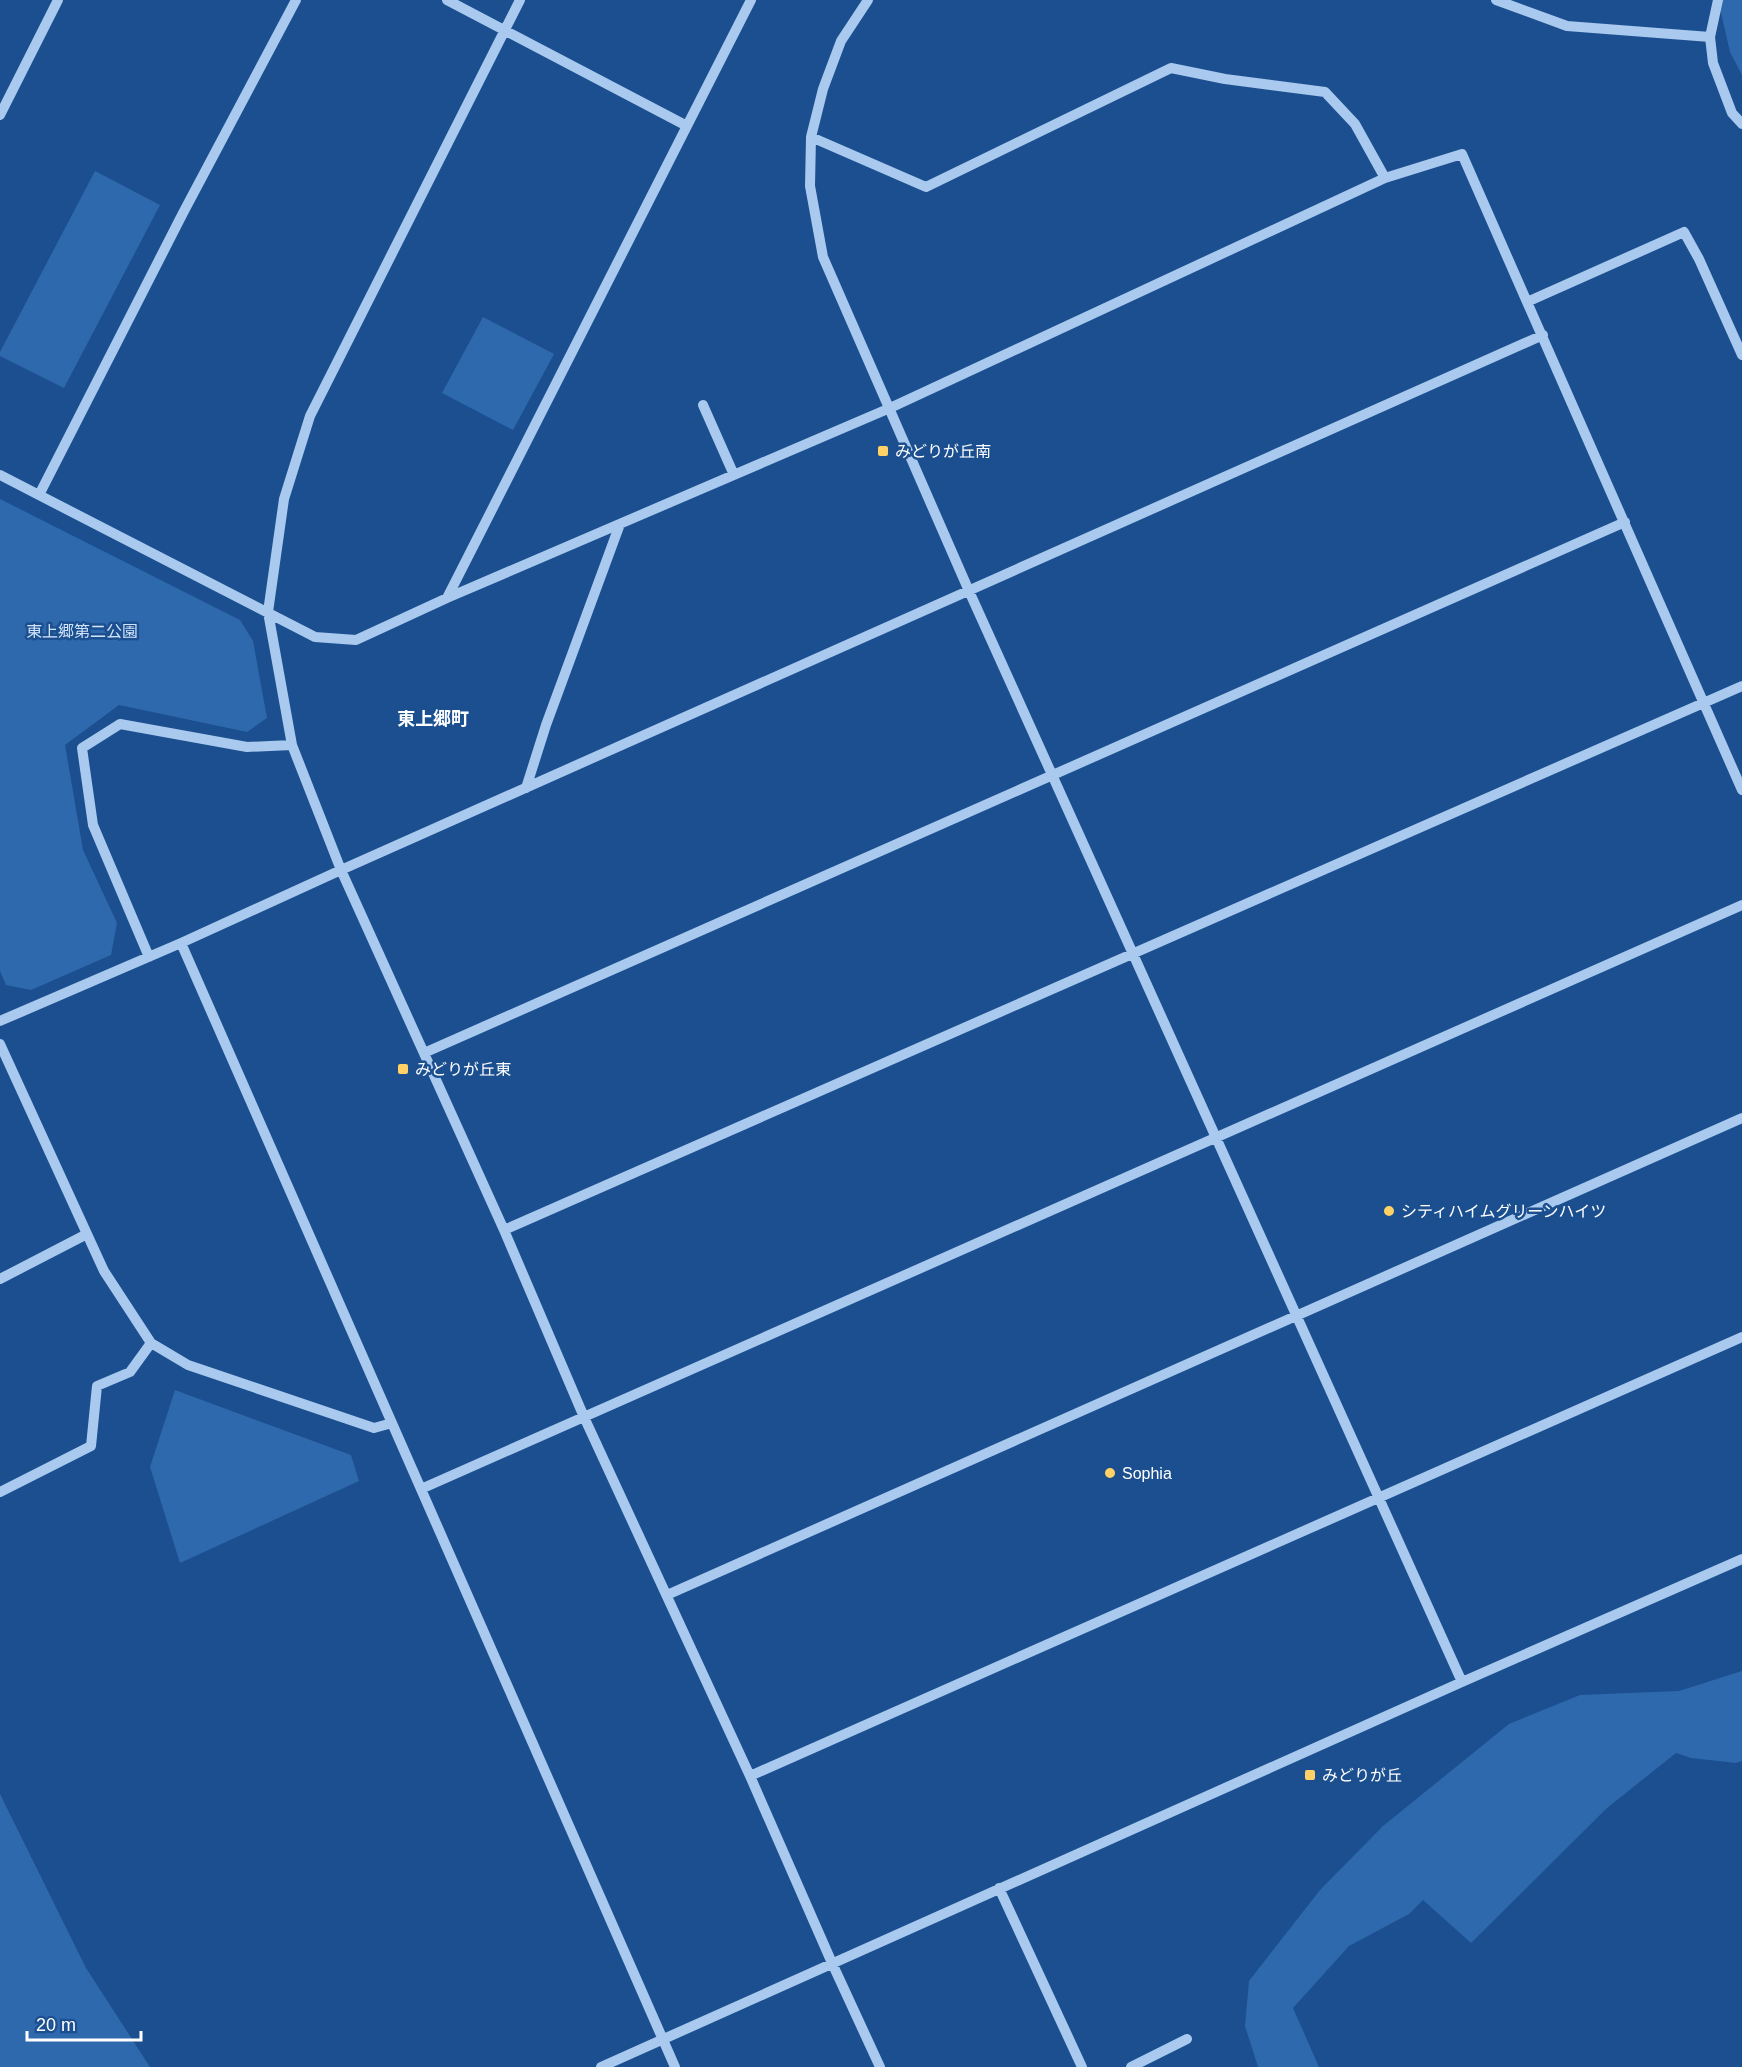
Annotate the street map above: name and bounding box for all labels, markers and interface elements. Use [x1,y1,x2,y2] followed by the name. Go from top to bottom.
[895,443,991,460] place label: みどりが丘南
[876,444,890,458] marker: みどりが丘南
[26,623,138,640] park label: 東上郷第二公園
[397,709,469,729] district label: 東上郷町
[415,1061,511,1078] place label: みどりが丘東
[396,1062,410,1076] marker: みどりが丘東
[1401,1203,1606,1220] place label: シティハイムグリーンハイツ
[1382,1204,1396,1218] marker: シティハイムグリーンハイツ
[1122,1465,1172,1482] place label: Sophia
[1103,1466,1117,1480] marker: Sophia
[1322,1767,1402,1784] place label: みどりが丘
[1303,1768,1317,1782] marker: みどりが丘
[27,2004,141,2042] scale bar
[36,2015,76,2035] text: 20 m

